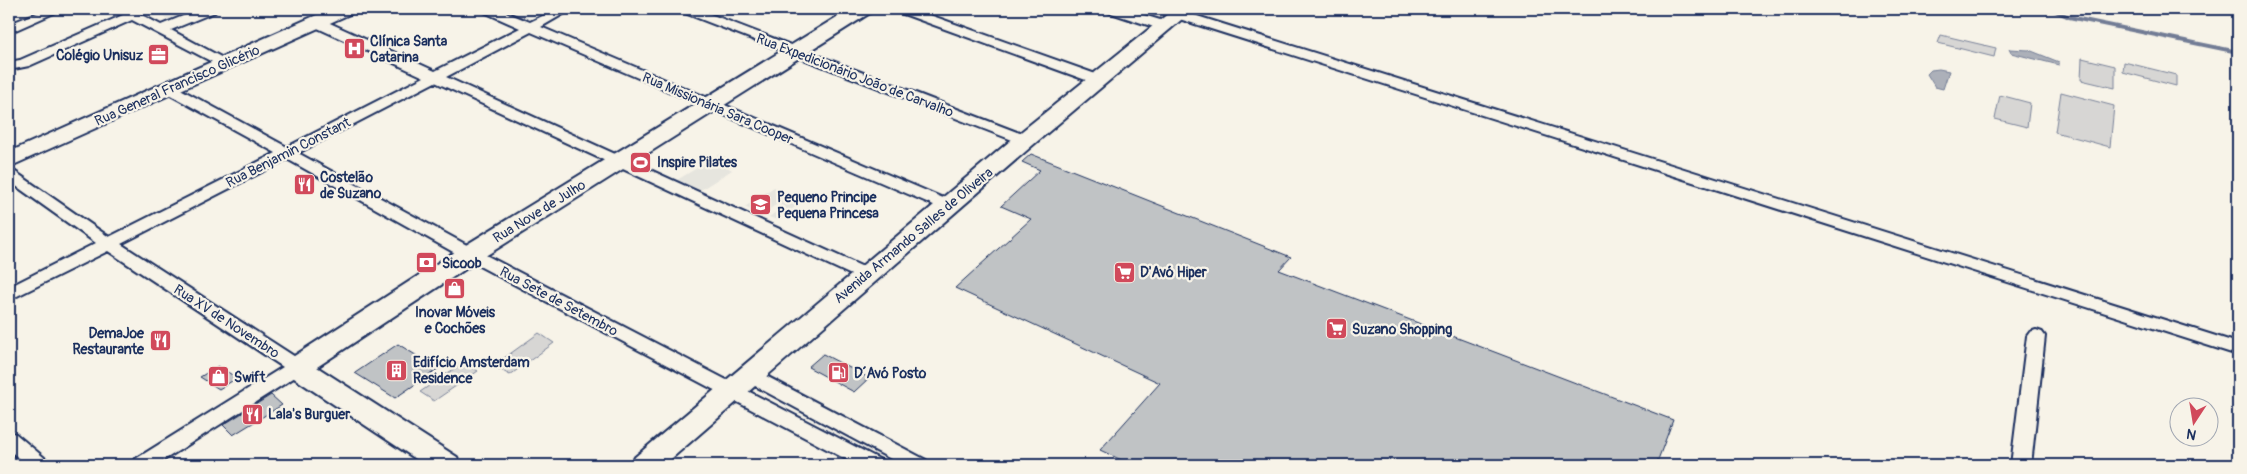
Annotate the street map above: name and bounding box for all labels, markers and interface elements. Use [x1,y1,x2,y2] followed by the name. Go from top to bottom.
[754,30,956,121] street label: Rua Expedicionário João de Carvalho
[370,33,448,66] place label: Clínica Santa Catarina
[342,37,366,61] hospital icon: Clínica Santa Catarina
[92,41,263,130] street label: Rua General Francisco Glicério
[147,43,171,67] office icon: Colégio Unisuz
[56,47,144,64] place label: Colégio Unisuz
[640,69,796,148] street label: Rua Missionária Sara Cooper
[223,113,354,191] street label: Rua Benjamin Constant
[629,150,653,174] sports icon: Inspire Pilates
[657,154,738,171] place label: Inspire Pilates
[830,164,996,307] street label: Avenida Armando Salles de Oliveira
[320,169,382,202] place label: Costelão de Suzano
[292,173,316,197] restaurant icon: Costelão de Suzano
[490,176,589,247] street label: Rua Nove de Julho
[777,189,879,222] place label: Pequeno Principe Pequena Princesa
[749,193,773,217] school or university icon: Pequeno Principe Pequena Princesa
[414,251,438,275] bank icon: Sicoob
[442,255,482,272] place label: Sicoob
[1112,260,1136,284] supermarket icon: D'Avó Hiper
[497,263,621,340] street label: Rua Sete de Setembro
[1140,264,1208,281] place label: D'Avó Hiper
[443,277,467,301] shop icon: Inovar Móveis e Cochões
[171,281,283,362] street label: Rua XV de Novembro
[415,304,496,337] place label: Inovar Móveis e Cochões
[1324,317,1348,341] supermarket icon: Suzano Shopping
[1352,321,1452,338] place label: Suzano Shopping
[72,325,145,358] place label: DemaJoe Restaurante
[148,329,172,353] restaurant icon: DemaJoe Restaurante
[413,354,530,387] place label: Edifício Amsterdam Residence
[385,358,409,382] building icon: Edifício Amsterdam Residence
[826,361,850,385] fuel station icon: D´Avó Posto
[206,365,230,389] shop icon: Swift
[854,365,927,382] place label: D´Avó Posto
[234,369,266,386] place label: Swift
[2170,396,2220,446] north arrow
[240,402,264,426] restaurant icon: Lala's Burguer
[268,406,351,423] place label: Lala's Burguer
[2185,425,2198,444] text: N

